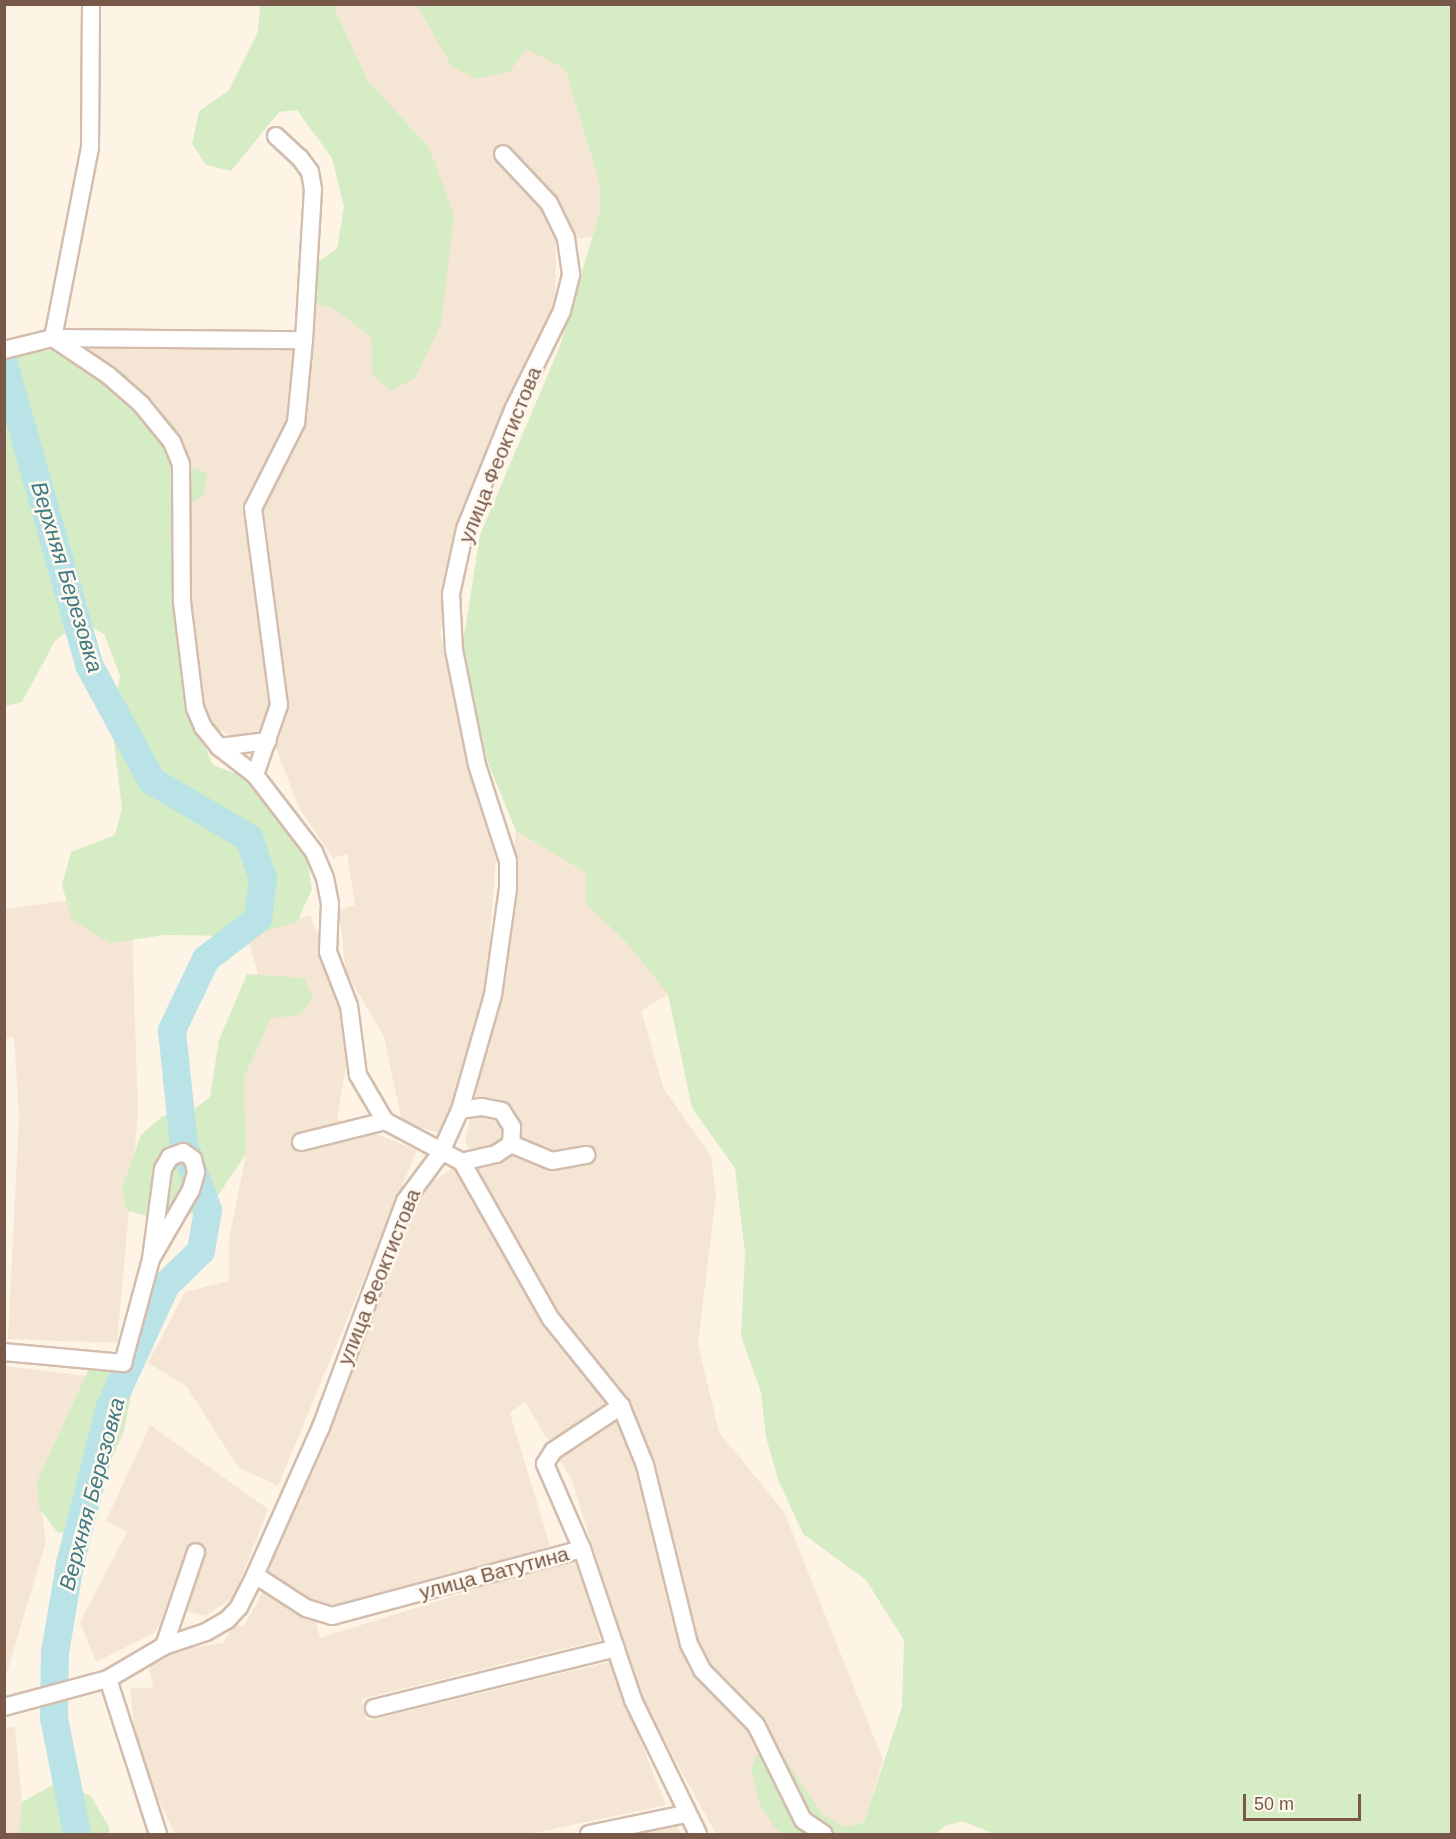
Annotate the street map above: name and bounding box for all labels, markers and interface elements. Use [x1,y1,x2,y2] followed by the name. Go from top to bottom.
[453,363,547,547] street label: улица Феоктистова
[25,478,109,676] water label: Верхняя Березовка
[332,1185,426,1369] street label: улица Феоктистова
[54,1395,130,1593] water label: Верхняя Березовка
[416,1541,572,1605] street label: улица Ватутина
[1246,1782,1364,1820] scale bar
[1254,1794,1294,1814] text: 50 m

